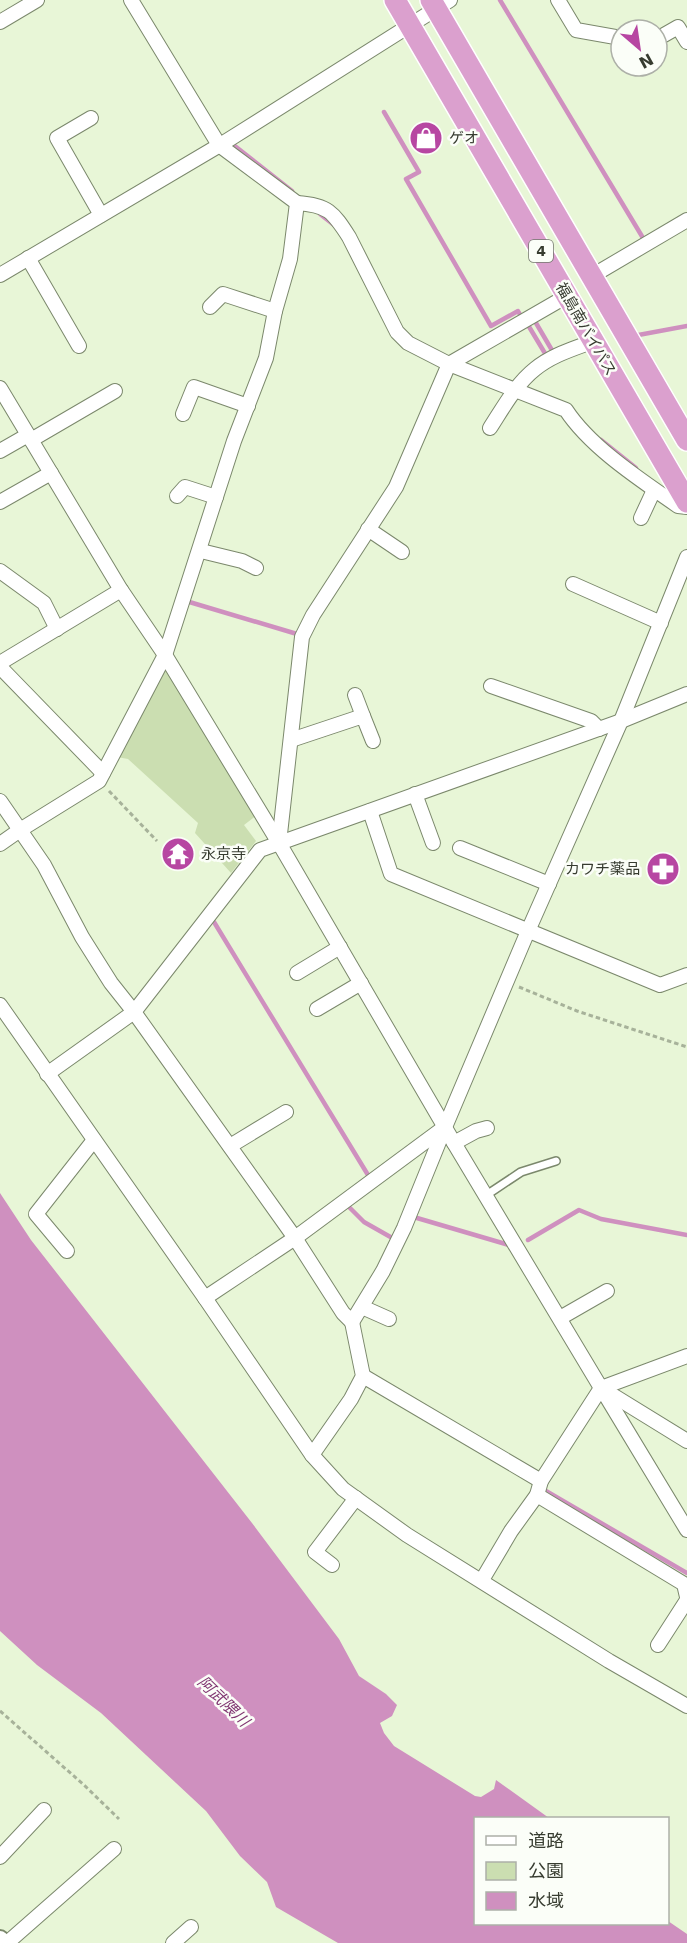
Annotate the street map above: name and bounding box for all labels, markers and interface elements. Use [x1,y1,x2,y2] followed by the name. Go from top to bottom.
[609,18,669,78] north arrow
[636,49,656,72] text: N
[408,120,444,156] shop icon: ゲオ
[449,129,479,147] place label: ゲオ
[529,240,553,262] road number: 4
[552,279,620,379] street label: 福島南バイパス
[160,836,196,872] temple icon: 永京寺
[201,845,246,863] place label: 永京寺
[645,851,681,887] pharmacy icon: カワチ薬品
[565,860,640,878] place label: カワチ薬品
[194,1672,255,1732] water label: 阿武隈川
[474,1817,669,1925] legend
[528,1830,564,1851] text: 道路
[528,1860,564,1881] text: 公園
[528,1890,564,1911] text: 水域

